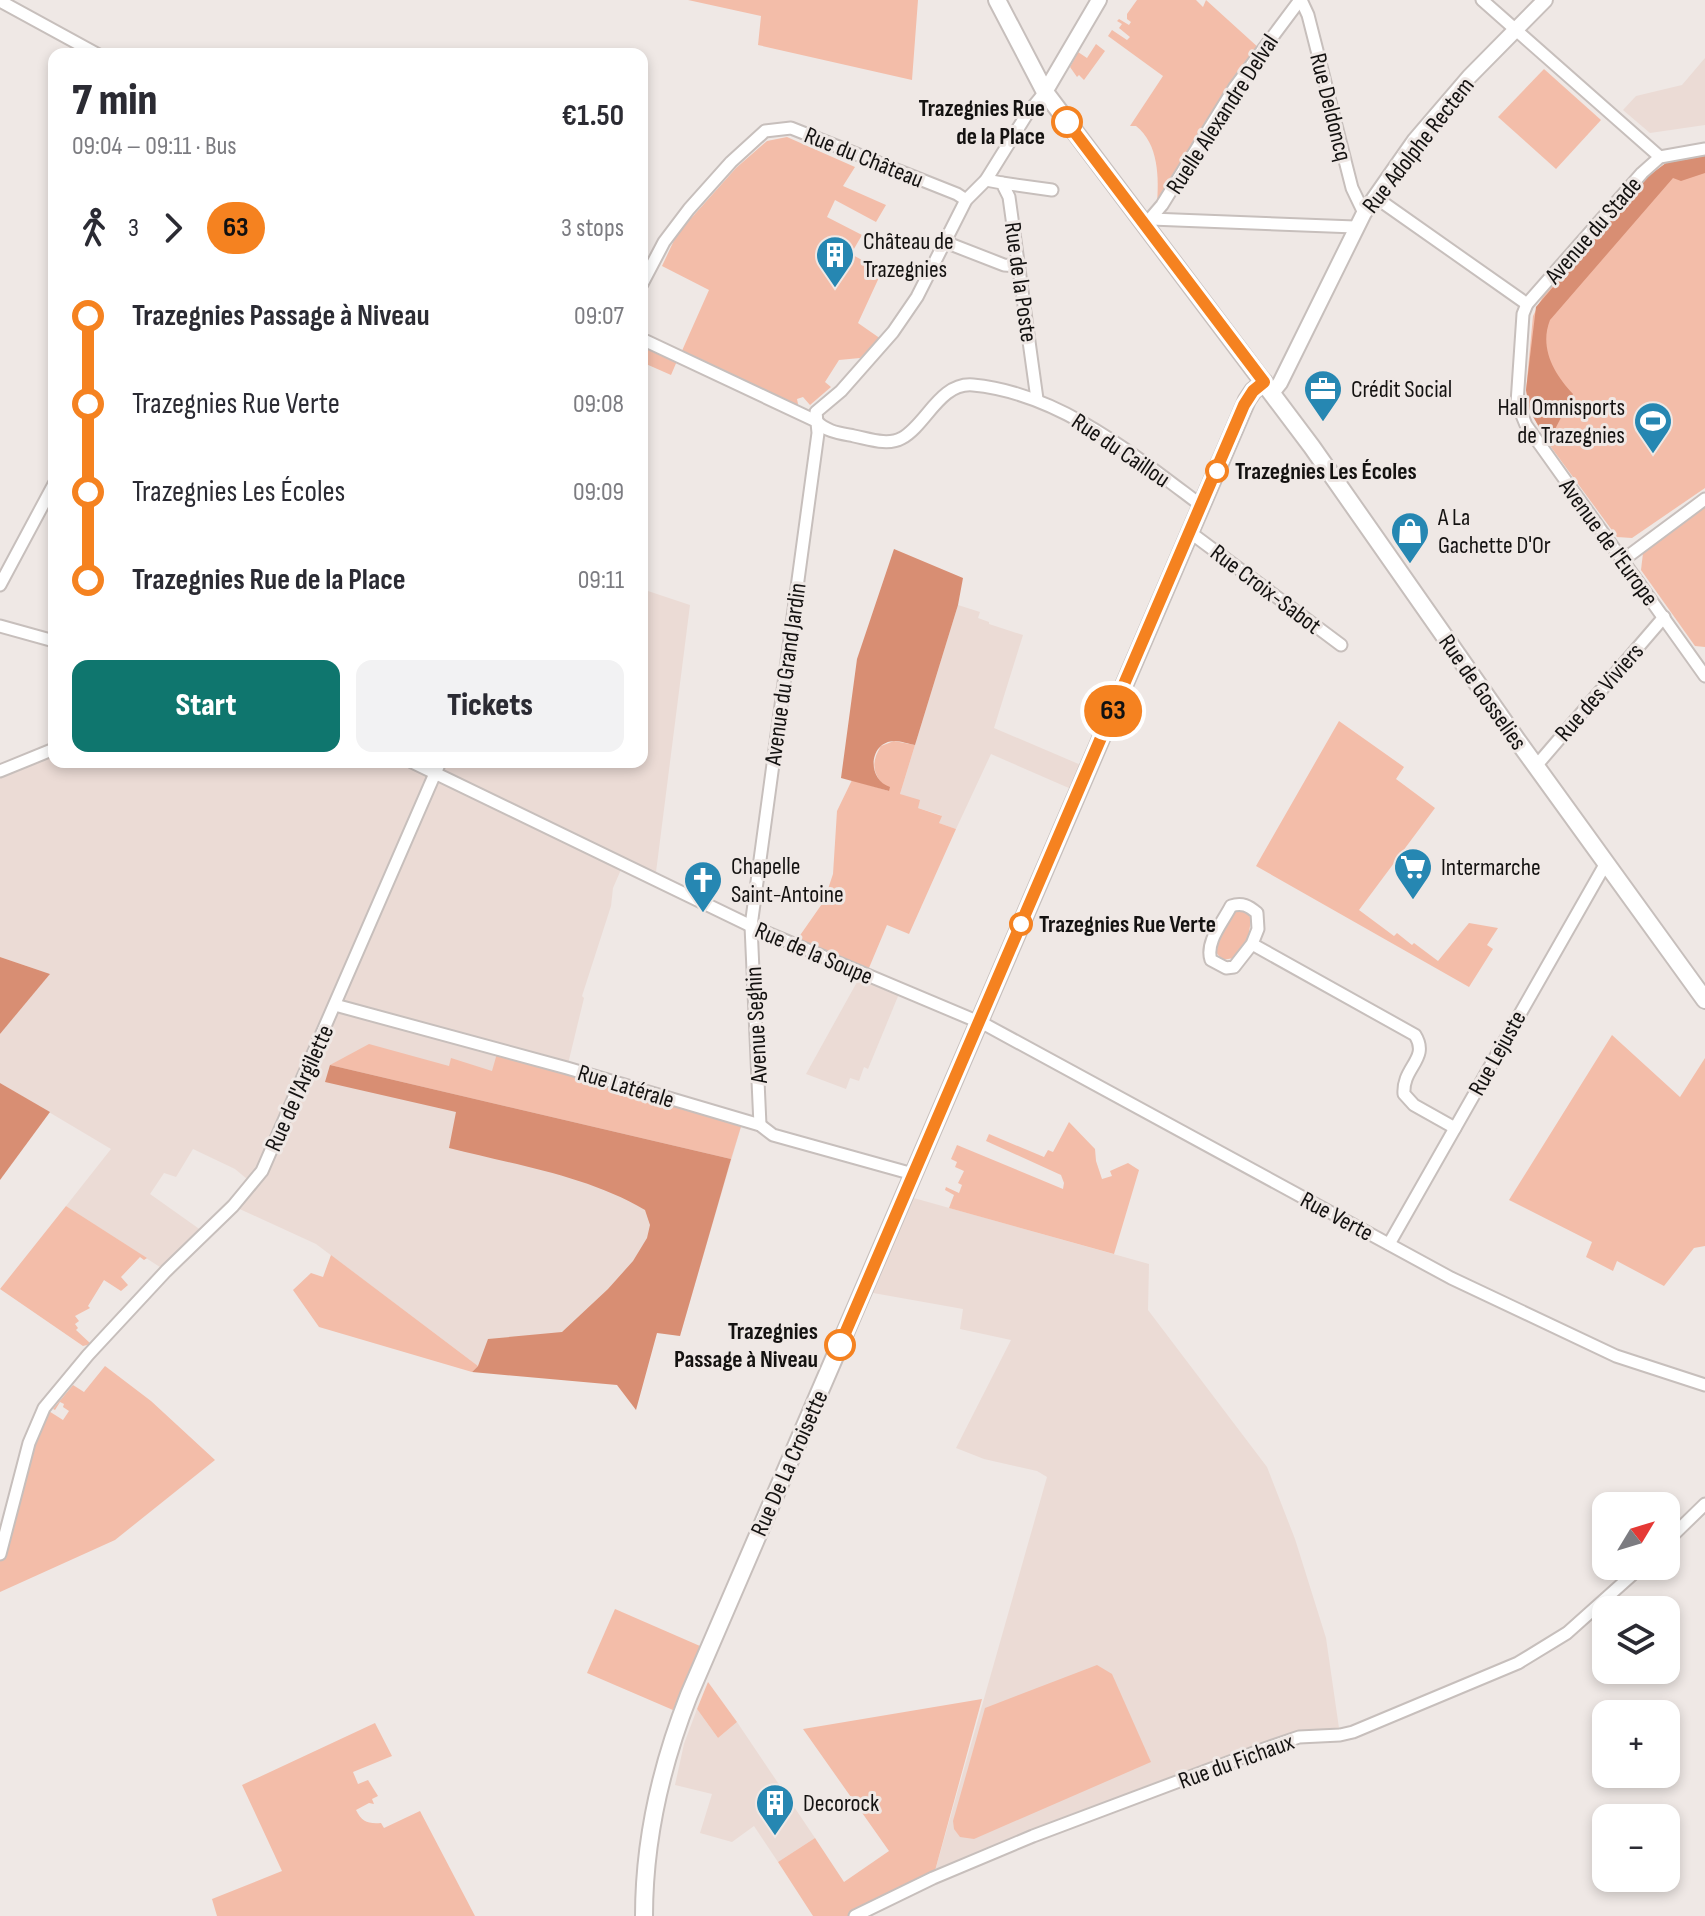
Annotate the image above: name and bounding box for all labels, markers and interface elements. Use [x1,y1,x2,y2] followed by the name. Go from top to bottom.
[1160,29,1285,200] street label: Ruelle Alexandre Delval
[1303,50,1358,164] street label: Rue Deldoncq
[1356,71,1481,219] street label: Rue Adolphe Rectem
[72,74,158,127] text: 7 min
[919,94,1045,151] place label: Trazegnies Rue de la Place
[562,98,624,134] text: €1.50
[1052,107,1082,137] marker: Trazegnies Rue de la Place
[800,120,927,194] street label: Rue du Château
[72,131,237,162] text: 09:04 – 09:11 · Bus
[1538,171,1648,291] street label: Avenue du Stade
[72,206,116,250] icon: walk
[151,206,195,250] icon: forward
[223,211,249,244] text: 63
[128,213,139,244] text: 3
[561,213,624,244] text: 3 stops
[998,220,1043,344] street label: Rue de la Poste
[863,227,954,284] place label: Château de Trazegnies
[814,234,856,289] building icon: Château de Trazegnies
[132,298,430,334] text: Trazegnies Passage à Niveau
[574,301,624,332] text: 09:07
[1302,368,1344,423] office icon: Crédit Social
[1351,375,1452,404] place label: Crédit Social
[132,386,340,422] text: Trazegnies Rue Verte
[573,389,624,420] text: 09:08
[1497,393,1625,450] place label: Hall Omnisports de Trazegnies
[1632,400,1674,455] sports icon: Hall Omnisports de Trazegnies
[1066,407,1175,494] street label: Rue du Caillou
[1235,457,1417,486] place label: Trazegnies Les Écoles
[1206,460,1228,482] marker: Trazegnies Les Écoles
[1552,472,1664,612] street label: Avenue de l'Europe
[132,474,345,510] text: Trazegnies Les Écoles
[573,477,624,508] text: 09:09
[1437,503,1551,560] place label: A La Gachette D'Or
[1389,510,1431,565] shop icon: A La Gachette D'Or
[1204,538,1327,641] street label: Rue Croix-Sabot
[132,562,406,598] text: Trazegnies Rue de la Place
[578,565,624,596] text: 09:11
[758,581,813,768] street label: Avenue du Grand Jardin
[1432,629,1533,756] street label: Rue de Gosselies
[1549,637,1650,747] street label: Rue des Viviers
[72,660,340,752] button: Start
[356,660,624,752] button: Tickets
[1077,685,1149,737] line badge: 63
[1100,694,1126,727] text: 63
[1392,846,1434,901] supermarket icon: Intermarche
[731,852,844,909] place label: Chapelle Saint-Antoine
[1441,853,1541,882] place label: Intermarche
[682,859,724,914] church icon: Chapelle Saint-Antoine
[1039,910,1216,939] place label: Trazegnies Rue Verte
[1010,913,1032,935] marker: Trazegnies Rue Verte
[750,916,877,991] street label: Rue de la Soupe
[739,966,774,1085] street label: Avenue Seghin
[1462,1006,1533,1101] street label: Rue Lejuste
[259,1020,340,1156] street label: Rue de l'Argilette
[574,1058,678,1115] street label: Rue Latérale
[1295,1185,1378,1248] street label: Rue Verte
[674,1317,818,1374] place label: Trazegnies Passage à Niveau
[825,1330,855,1360] marker: Trazegnies Passage à Niveau
[744,1386,835,1541] street label: Rue De La Croisette
[1592,1492,1680,1580] north arrow
[1592,1492,1680,1892] map controls
[1592,1596,1680,1684] button: layers
[1592,1700,1680,1788] button: +
[1175,1727,1298,1796] street label: Rue du Fichaux
[754,1782,796,1837] building icon: Decorock
[803,1789,879,1818] place label: Decorock
[1592,1804,1680,1892] button: −

